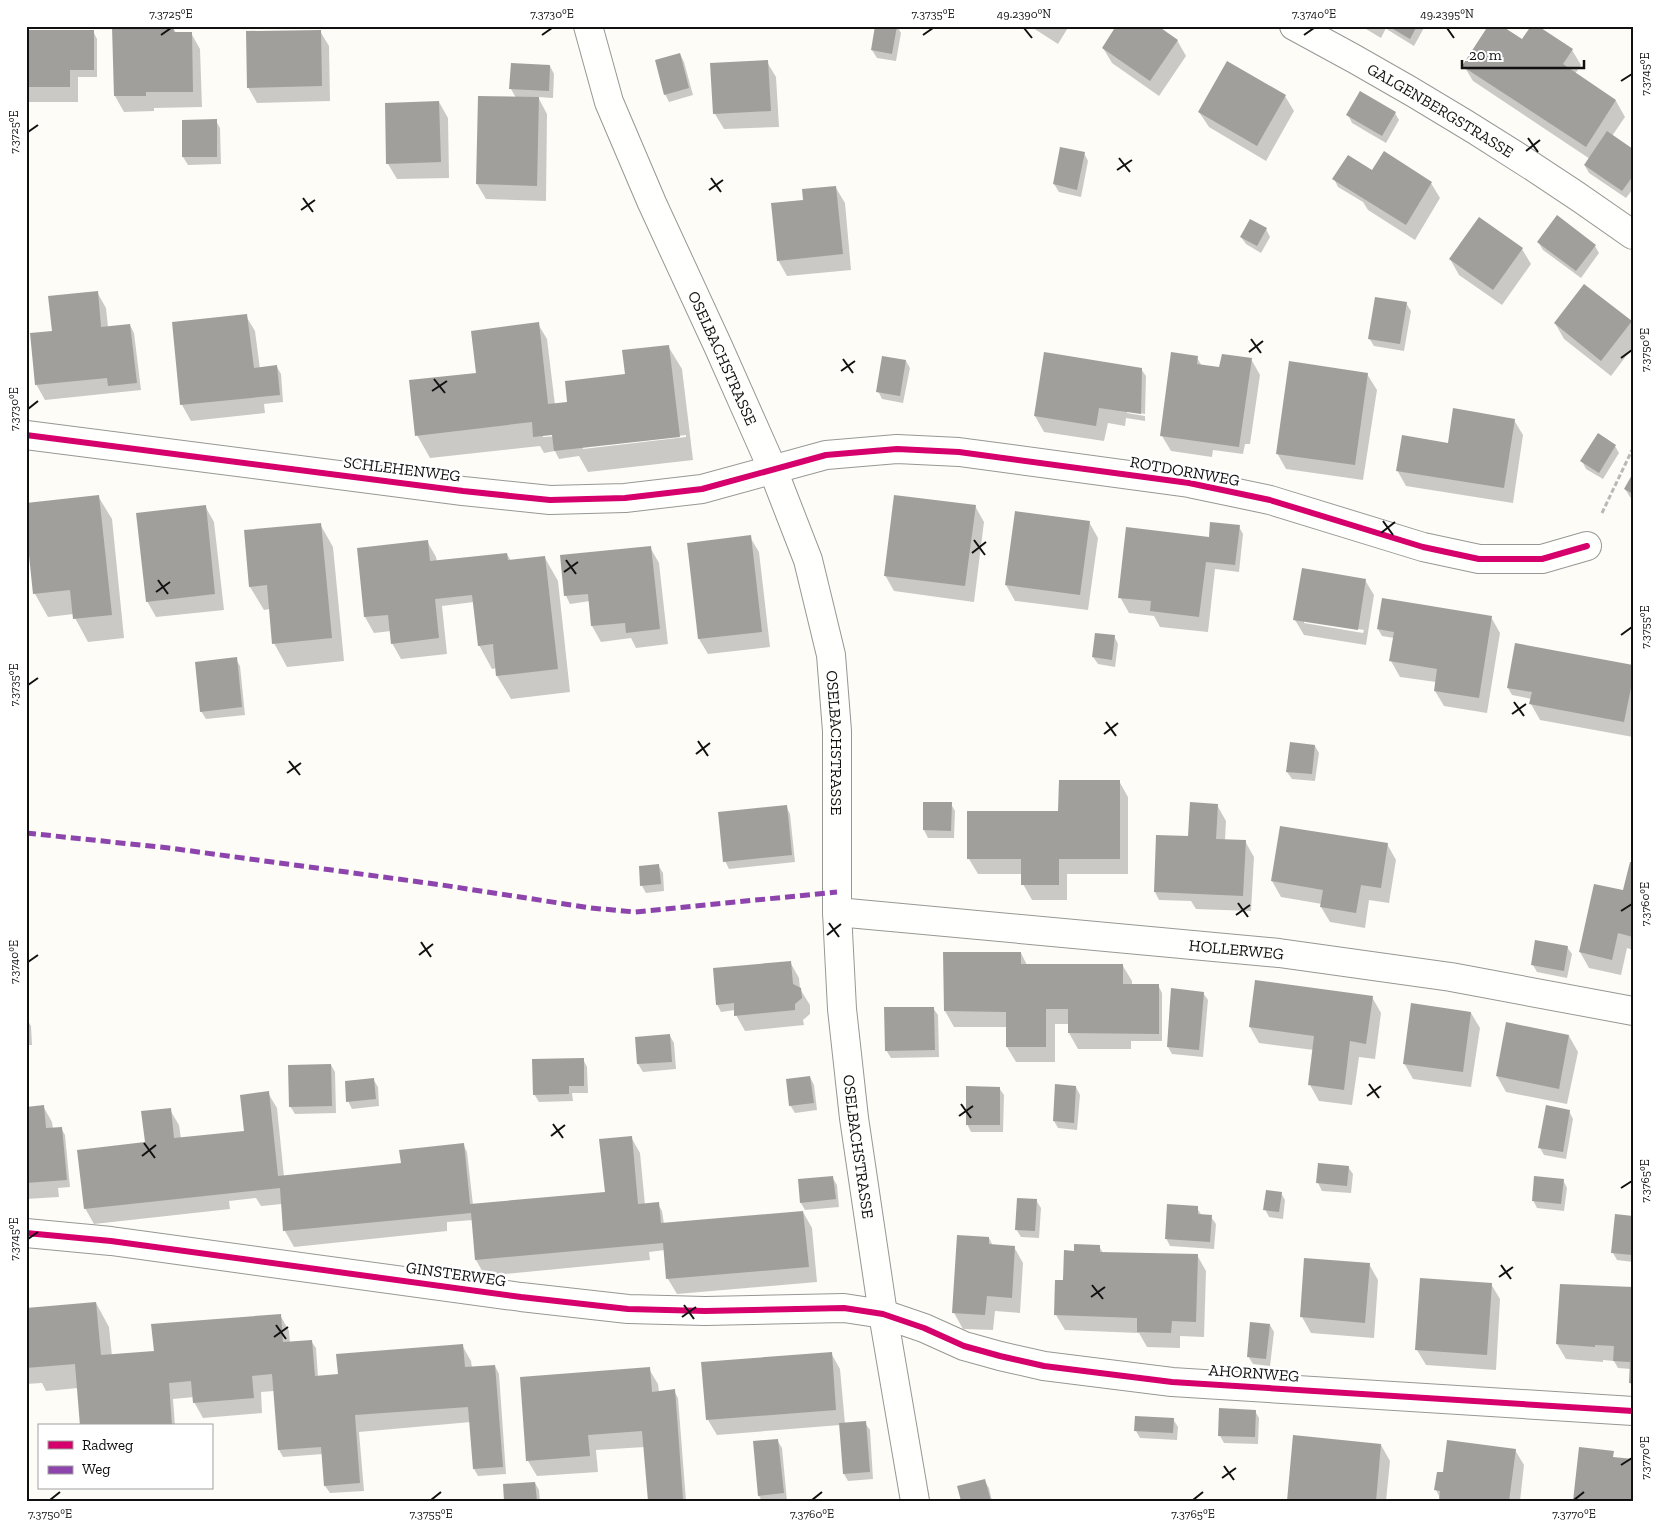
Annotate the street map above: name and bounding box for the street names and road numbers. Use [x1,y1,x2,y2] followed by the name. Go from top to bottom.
[1364,59,1517,161] street label: GALGENBERGSTRASSE
[684,288,761,428] street label: OSELBACHSTRASSE
[342,452,462,486] street label: SCHLEHENWEG
[1129,452,1241,490] street label: ROTDORNWEG
[823,669,847,815] street label: OSELBACHSTRASSE
[1188,935,1285,963] street label: HOLLERWEG
[840,1073,878,1220] street label: OSELBACHSTRASSE
[405,1258,507,1290] street label: GINSTERWEG
[1208,1360,1300,1386] street label: AHORNWEG

